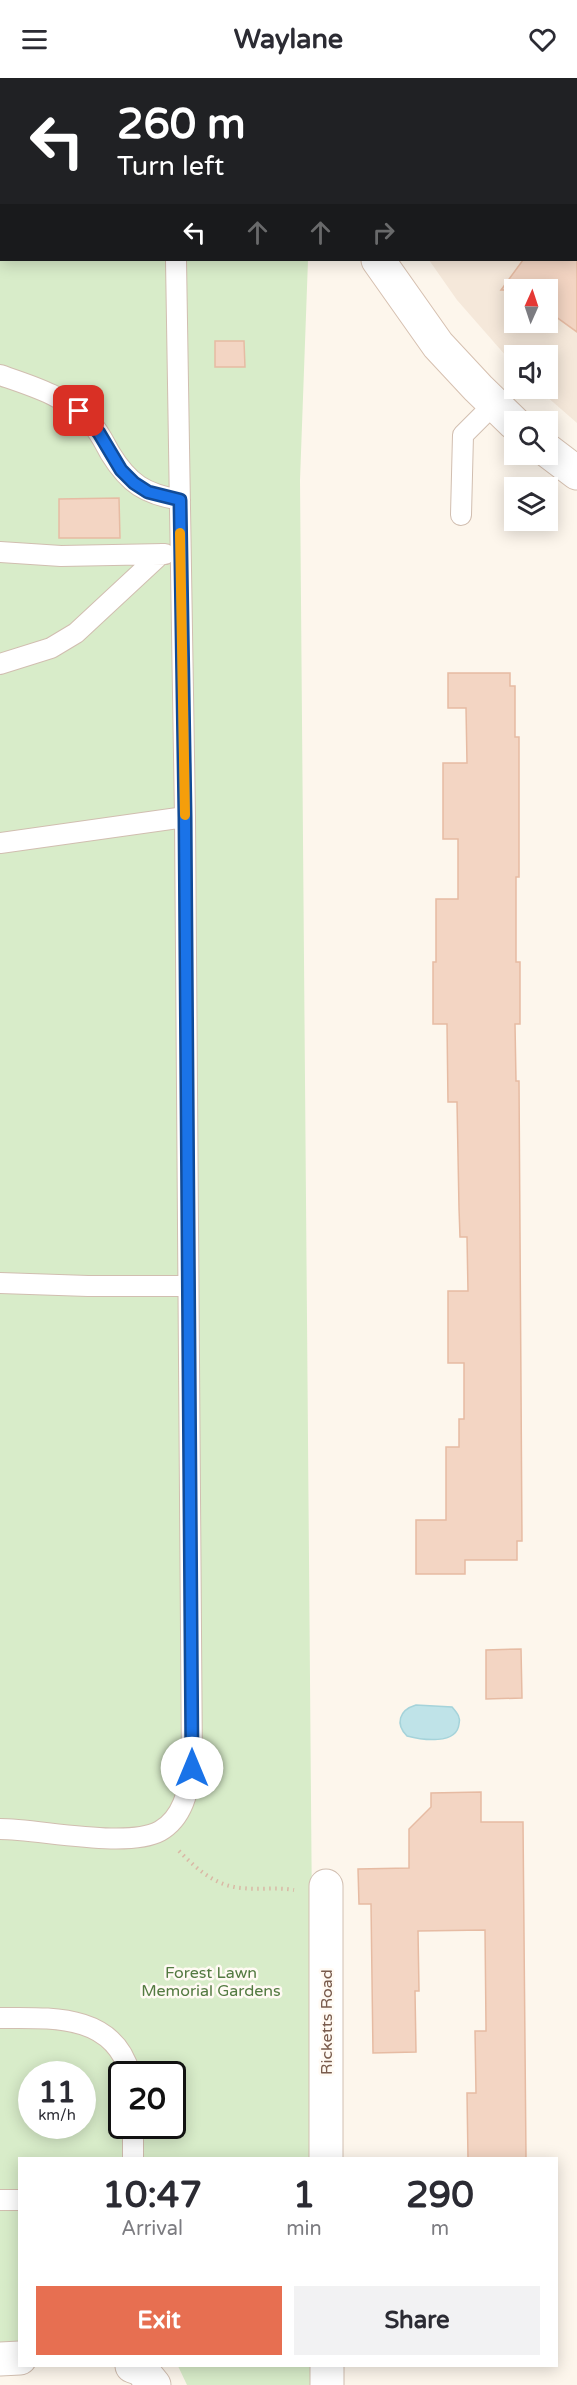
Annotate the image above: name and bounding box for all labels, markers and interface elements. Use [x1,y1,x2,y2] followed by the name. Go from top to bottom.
[18,23,51,56] icon: menu
[234,23,343,56] text: Waylane
[526,23,559,56] icon: heart
[117,99,246,150] text: 260 m
[18,102,96,180] icon: left
[117,150,224,183] text: Turn left
[178,216,211,249] icon: left
[241,216,274,249] icon: ahead
[304,216,337,249] icon: ahead
[367,216,400,249] icon: right
[504,279,558,333] north arrow
[504,279,558,531] map controls
[504,345,558,399] button: sound
[53,385,104,436] pin
[62,394,95,427] icon: arrive
[504,411,558,465] button: search
[504,477,558,531] button: layers
[160,1736,224,1800] position arrow
[141,1963,281,2001] park label: Forest Lawn Memorial Gardens
[317,1969,337,2075] street label: Ricketts Road
[108,2061,186,2139] speed limit sign: 20
[38,2074,76,2111] text: 11
[38,2106,76,2124] text: km/h
[102,2174,202,2217] text: 10:47
[293,2174,315,2217] text: 1
[406,2174,474,2217] text: 290
[121,2217,183,2241] text: Arrival
[286,2217,322,2241] text: min
[431,2217,449,2241] text: m
[36,2286,282,2355] button: Exit
[294,2286,540,2355] button: Share

